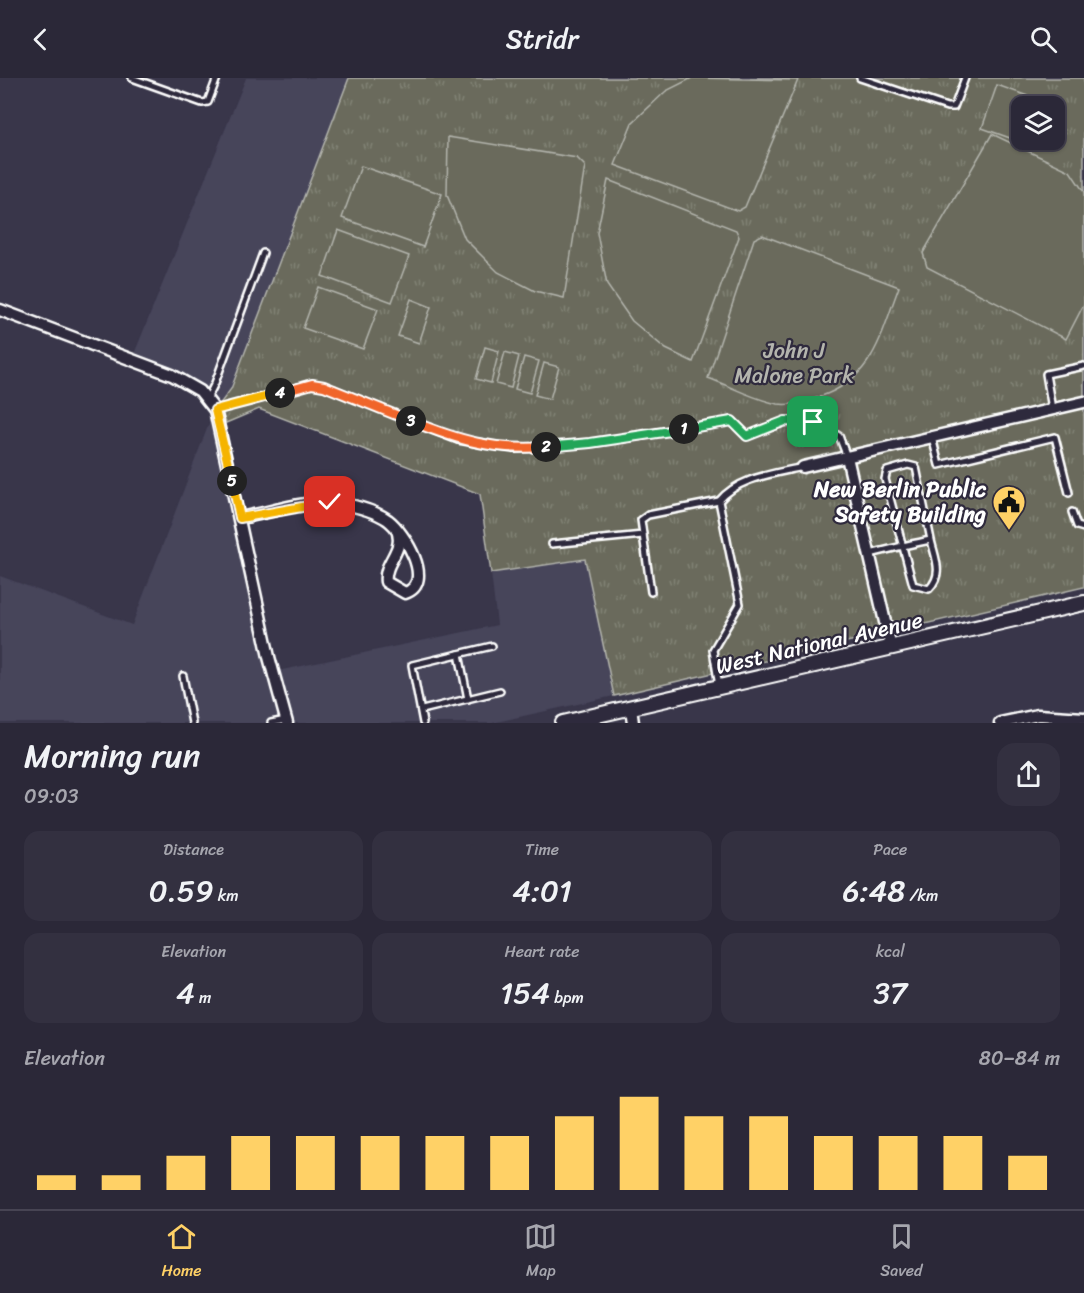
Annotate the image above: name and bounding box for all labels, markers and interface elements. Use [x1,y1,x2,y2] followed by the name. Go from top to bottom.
[506,15,578,63] text: Stridr
[24,23,57,56] icon: back
[1027,23,1060,56] icon: search
[1011,96,1065,150] map controls
[1011,96,1065,150] button: layers
[734,331,854,395] park label: John J Malone Park
[265,378,295,408] pin: 4
[275,378,285,407] text: 4
[787,396,838,447] pin
[796,405,829,438] icon: arrive
[396,406,426,436] pin: 3
[407,406,415,435] text: 3
[669,414,699,444] pin: 1
[681,414,687,443] text: 1
[531,432,561,462] pin: 2
[541,432,551,461] text: 2
[217,466,247,496] pin: 5
[227,466,237,495] text: 5
[813,470,987,534] place label: New Berlin Public Safety Building
[304,476,355,527] pin
[991,484,1027,531] public building icon: New Berlin Public Safety Building
[313,485,346,518] icon: check
[712,600,926,686] street label: West National Avenue
[24,727,200,785] text: Morning run
[997,743,1060,806] button: share
[24,779,79,814] text: 09:03
[163,835,224,864] text: Distance
[525,835,559,864] text: Time
[873,835,907,864] text: Pace
[149,864,214,918] text: 0.59
[512,864,572,918] text: 4:01
[842,864,905,918] text: 6:48
[214,881,239,910] text: km
[905,881,938,910] text: /km
[161,937,226,966] text: Elevation
[504,937,580,966] text: Heart rate
[876,937,905,966] text: kcal
[176,966,195,1020] text: 4
[500,966,550,1020] text: 154
[874,966,907,1020] text: 37
[195,983,211,1012] text: m
[550,983,584,1012] text: bpm
[24,1041,105,1076] text: Elevation
[979,1041,1060,1076] text: 80–84 m
[161,1220,201,1285] tab: Home
[524,1220,557,1285] tab: Map
[880,1220,923,1285] tab: Saved

